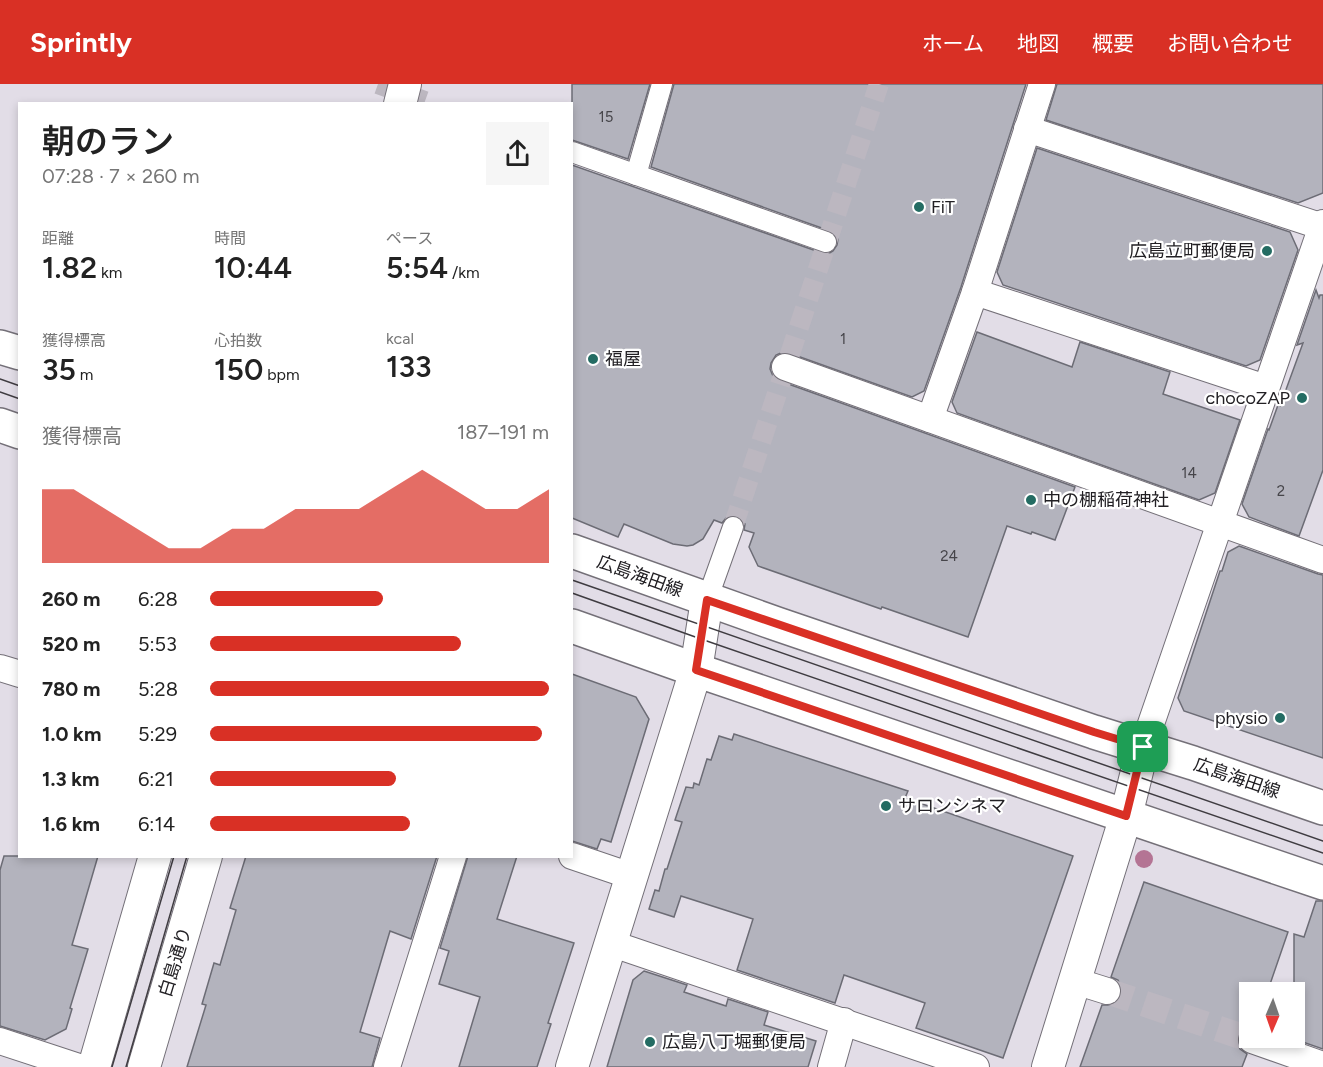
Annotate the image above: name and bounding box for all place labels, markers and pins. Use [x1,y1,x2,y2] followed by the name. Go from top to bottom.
[931,196,955,218] place label: FiT
[912,200,926,214] marker: FiT
[1129,240,1255,262] place label: 広島立町郵便局
[1260,244,1274,258] marker: 広島立町郵便局
[605,348,641,370] place label: 福屋
[586,352,600,366] marker: 福屋
[1205,387,1290,409] place label: chocoZAP
[1295,391,1309,405] marker: chocoZAP
[1043,489,1169,511] place label: 中の棚稲荷神社
[1024,493,1038,507] marker: 中の棚稲荷神社
[1215,707,1268,729] place label: physio
[1273,711,1287,725] marker: physio
[1117,721,1168,772] pin
[898,795,1006,817] place label: サロンシネマ
[879,799,893,813] marker: サロンシネマ
[662,1031,806,1053] place label: 広島八丁堀郵便局
[643,1035,657,1049] marker: 広島八丁堀郵便局

